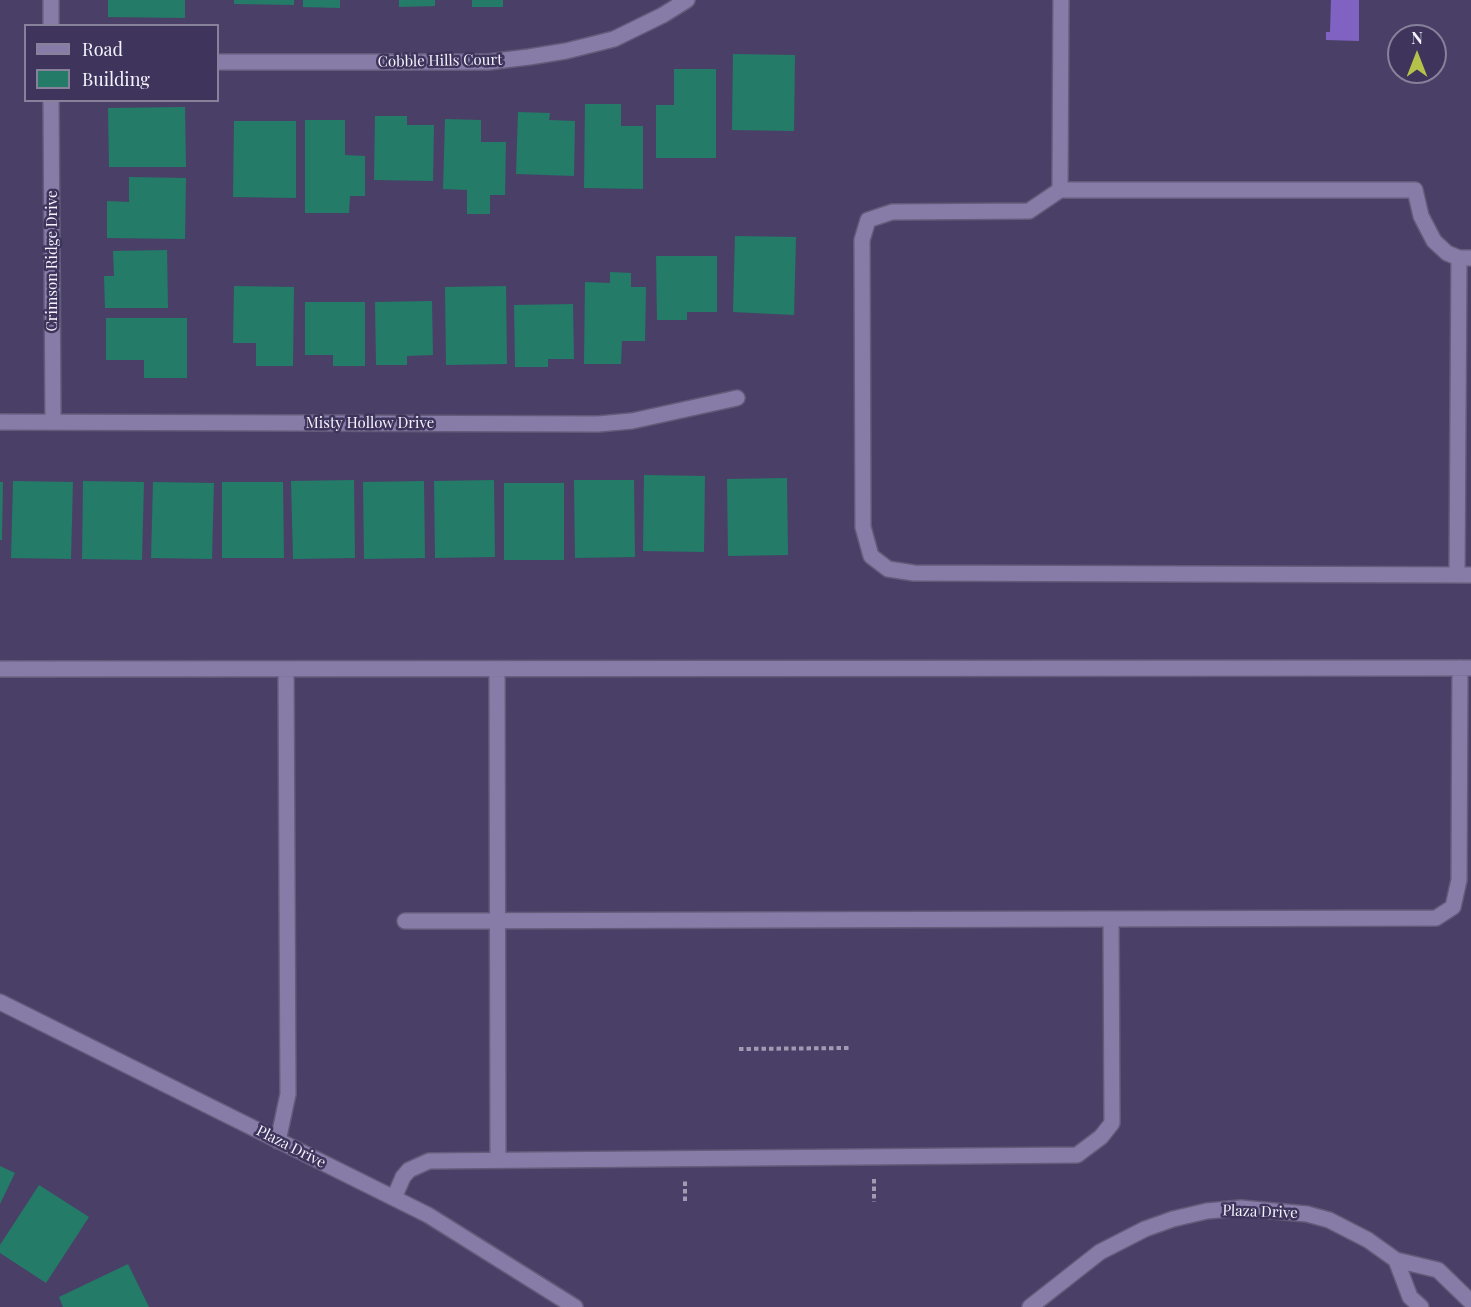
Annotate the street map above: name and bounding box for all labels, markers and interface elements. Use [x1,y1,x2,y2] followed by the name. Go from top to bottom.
[24,24,219,102] legend
[1387,24,1447,84] north arrow
[1411,27,1423,48] text: N
[82,37,123,61] text: Road
[377,51,503,71] street label: Cobble Hills Court
[82,67,150,91] text: Building
[43,191,61,331] street label: Crimson Ridge Drive
[306,414,434,432] street label: Misty Hollow Drive
[253,1122,329,1172] street label: Plaza Drive
[1222,1202,1298,1222] street label: Plaza Drive

